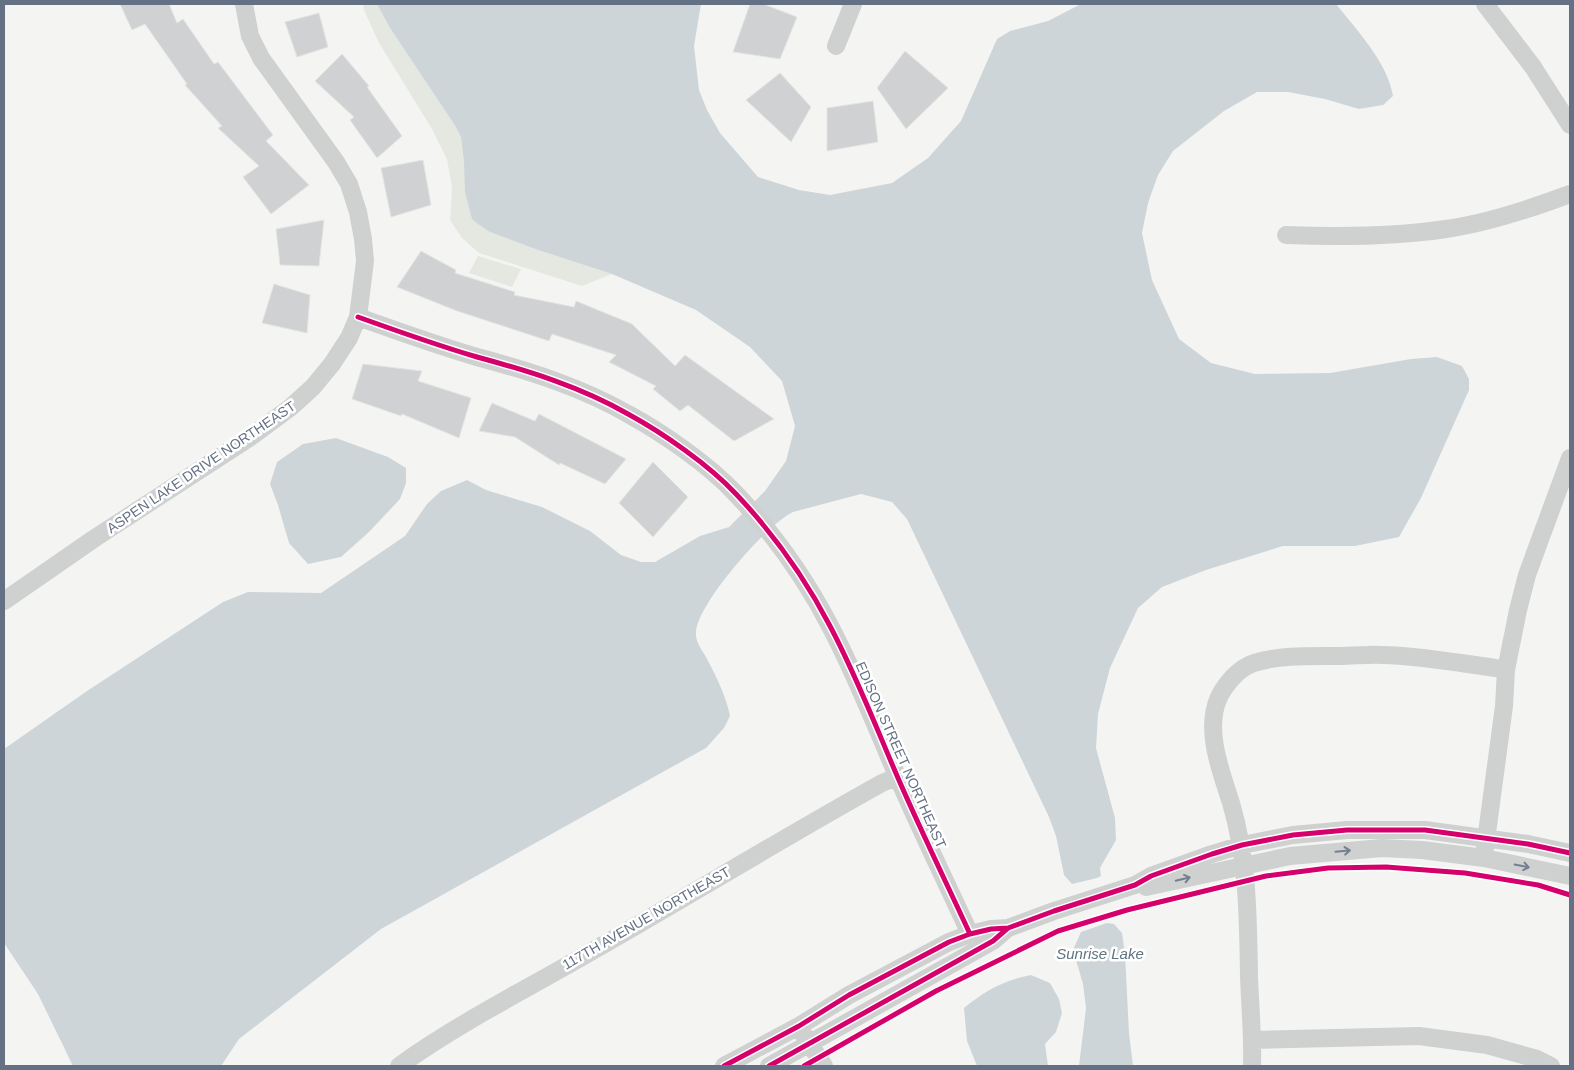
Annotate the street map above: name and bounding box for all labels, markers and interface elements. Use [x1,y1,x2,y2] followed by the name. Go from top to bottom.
[104,398,299,536] street label: ASPEN LAKE DRIVE NORTHEAST
[853,659,950,851] street label: EDISON STREET NORTHEAST
[1335,847,1351,856] one-way arrow
[1513,862,1529,871] one-way arrow
[559,863,733,973] street label: 117TH AVENUE NORTHEAST
[1175,874,1191,884] one-way arrow
[1056,945,1144,962] water label: Sunrise Lake

